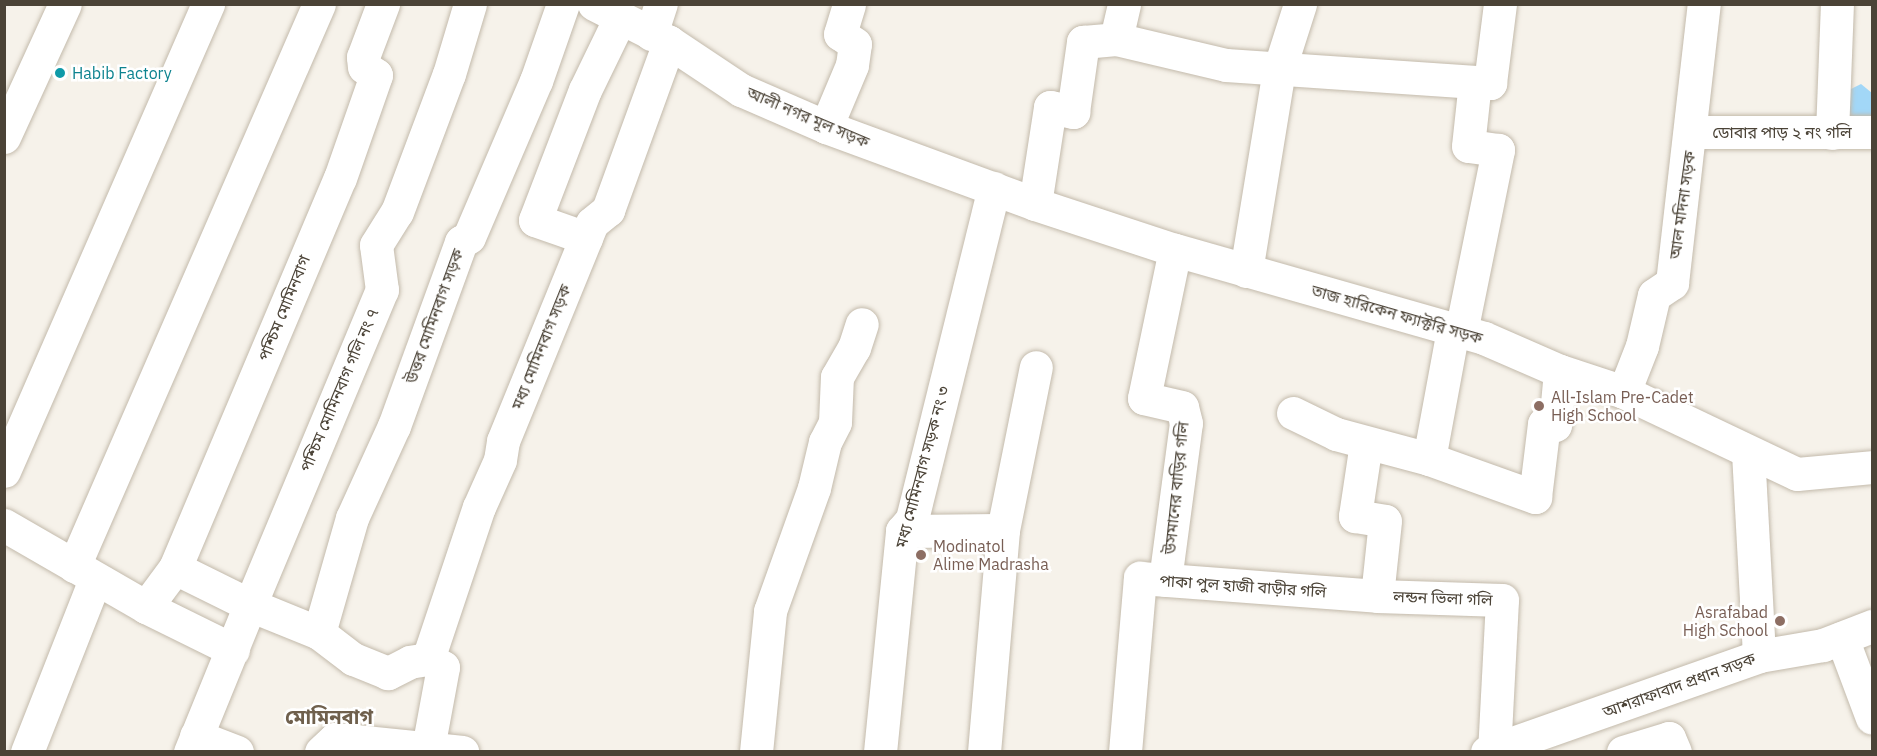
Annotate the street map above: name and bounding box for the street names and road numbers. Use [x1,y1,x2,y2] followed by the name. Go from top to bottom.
[744,83,872,151] street label: আলী নগর মূল সড়ক
[1712,122,1852,142] street label: ডোবার পাড় ২ নং গলি
[1665,150,1699,260] street label: আল মদিনা সড়ক
[401,246,467,386] street label: উত্তর মোমিনবাগ সড়ক
[254,252,314,364] street label: পশ্চিম মোমিনবাগ
[1309,280,1485,348] street label: তাজ হারিকেন ফ্যাক্টরি সড়ক
[507,282,575,412] street label: মধ্য মোমিনবাগ সড়ক
[296,305,382,475] street label: পশ্চিম মোমিনবাগ গলি নং ৭
[891,384,953,550] street label: মধ্য মোমিনবাগ সড়ক নং ৩
[1159,421,1193,555] street label: উসমানের বাড়ির গলি
[1159,571,1327,601] street label: পাকা পুল হাজী বাড়ীর গলি
[1393,587,1493,609] street label: লন্ডন ভিলা গলি
[1600,648,1758,722] street label: আশরাফাবাদ প্রধান সড়ক

